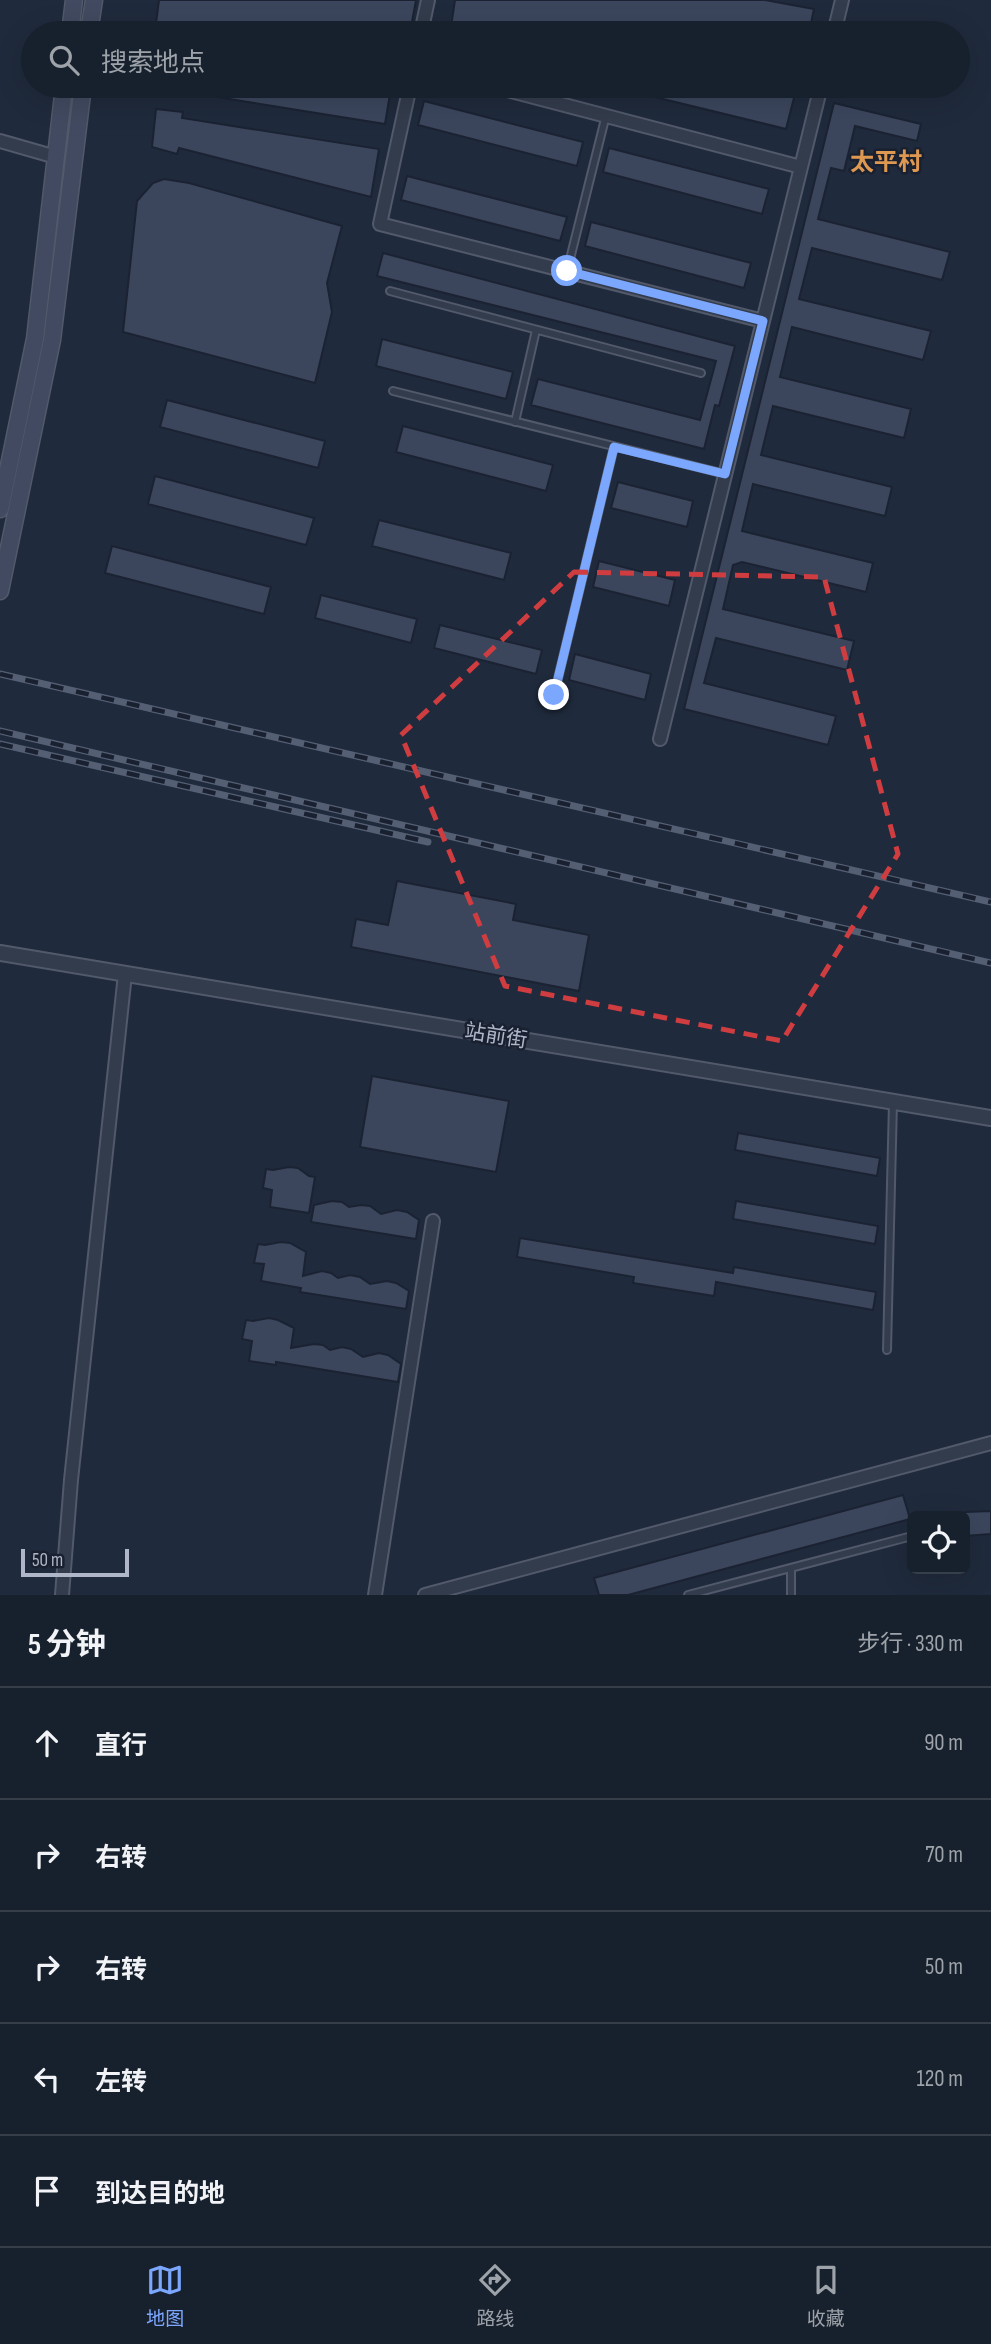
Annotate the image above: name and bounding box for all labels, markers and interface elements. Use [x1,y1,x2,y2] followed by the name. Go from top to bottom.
[21,21,970,98] search box
[45,41,83,79] icon: search
[101,48,205,79] text: 搜索地点
[850,148,922,177] district label: 太平村
[551,255,582,286] route start
[538,679,569,710] route end
[463,1019,529,1053] street label: 站前街
[907,1511,970,1574] map controls
[907,1511,970,1574] button: locate
[21,1546,130,1578] scale bar
[32,1549,63,1572] text: 50 m
[28,1627,106,1663] text: 5 分钟
[857,1630,963,1658] text: 步行 · 330 m
[28,1724,66,1762] icon: ahead
[924,1729,963,1757] text: 90 m
[95,1731,147,1762] text: 直行
[28,1836,66,1874] icon: right
[925,1841,963,1869] text: 70 m
[95,1843,147,1874] text: 右转
[28,1948,66,1986] icon: right
[925,1953,963,1981] text: 50 m
[95,1955,147,1986] text: 右转
[28,2060,66,2098] icon: left
[917,2065,963,2093] text: 120 m
[95,2067,147,2098] text: 左转
[28,2172,66,2210] icon: arrive
[95,2179,225,2210] text: 到达目的地
[146,2261,184,2331] tab: 地图
[476,2261,515,2331] tab: 路线
[807,2261,845,2331] tab: 收藏

